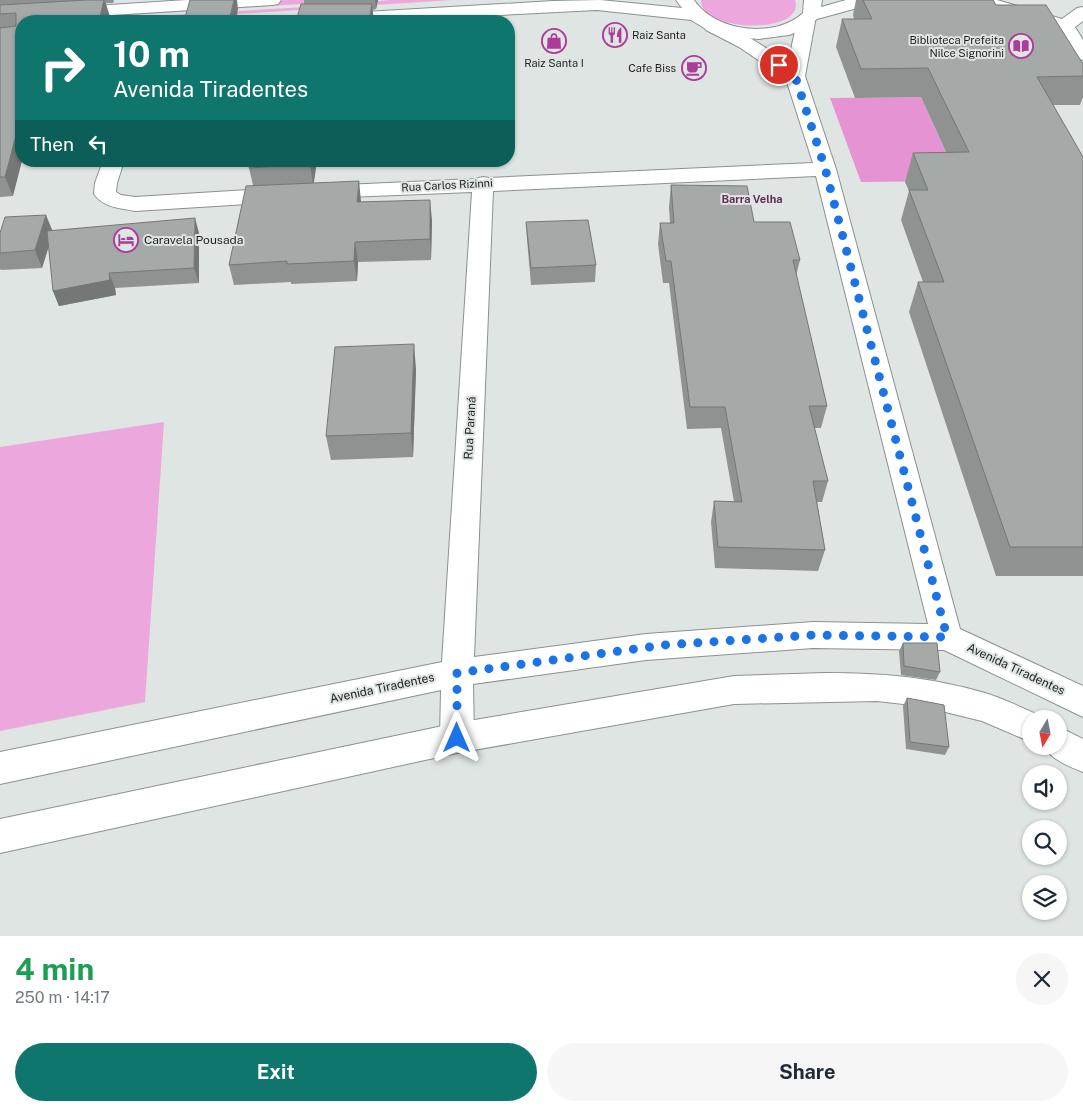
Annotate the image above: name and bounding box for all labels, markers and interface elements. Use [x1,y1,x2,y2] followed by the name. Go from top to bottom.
[602,22,628,48] restaurant icon: Raiz Santa
[541,28,567,54] shop icon: Raiz Santa I
[632,29,686,41] place label: Raiz Santa
[1008,33,1034,59] library icon: Biblioteca Prefeita Nilce Signorini
[113,34,190,75] text: 10 m
[909,34,1004,59] place label: Biblioteca Prefeita Nilce Signorini
[30,35,95,100] icon: right
[758,44,800,86] pin
[765,51,793,79] icon: arrive
[681,55,707,81] cafe icon: Cafe Biss
[524,57,584,69] place label: Raiz Santa I
[628,62,676,74] place label: Cafe Biss
[113,76,308,102] text: Avenida Tiradentes
[84,130,112,158] icon: left
[30,133,74,155] text: Then
[401,177,493,193] street label: Rua Carlos Rizinni
[722,193,782,205] district label: Barra Velha
[113,227,139,253] hotel icon: Caravela Pousada
[144,233,243,247] place label: Caravela Pousada
[461,396,479,460] street label: Rua Paraná
[965,640,1067,698] street label: Avenida Tiradentes
[329,670,435,706] street label: Avenida Tiradentes
[1022,710,1068,755] north arrow
[1022,710,1067,920] map controls
[430,711,482,763] position arrow
[1022,765,1067,810] button: sound
[1022,820,1067,865] button: search
[1022,875,1067,920] button: layers
[15,951,94,987] text: 4 min
[1016,953,1068,1005] button: close
[15,988,110,1007] text: 250 m · 14:17
[15,1043,537,1101] button: Exit
[547,1043,1068,1101] button: Share

